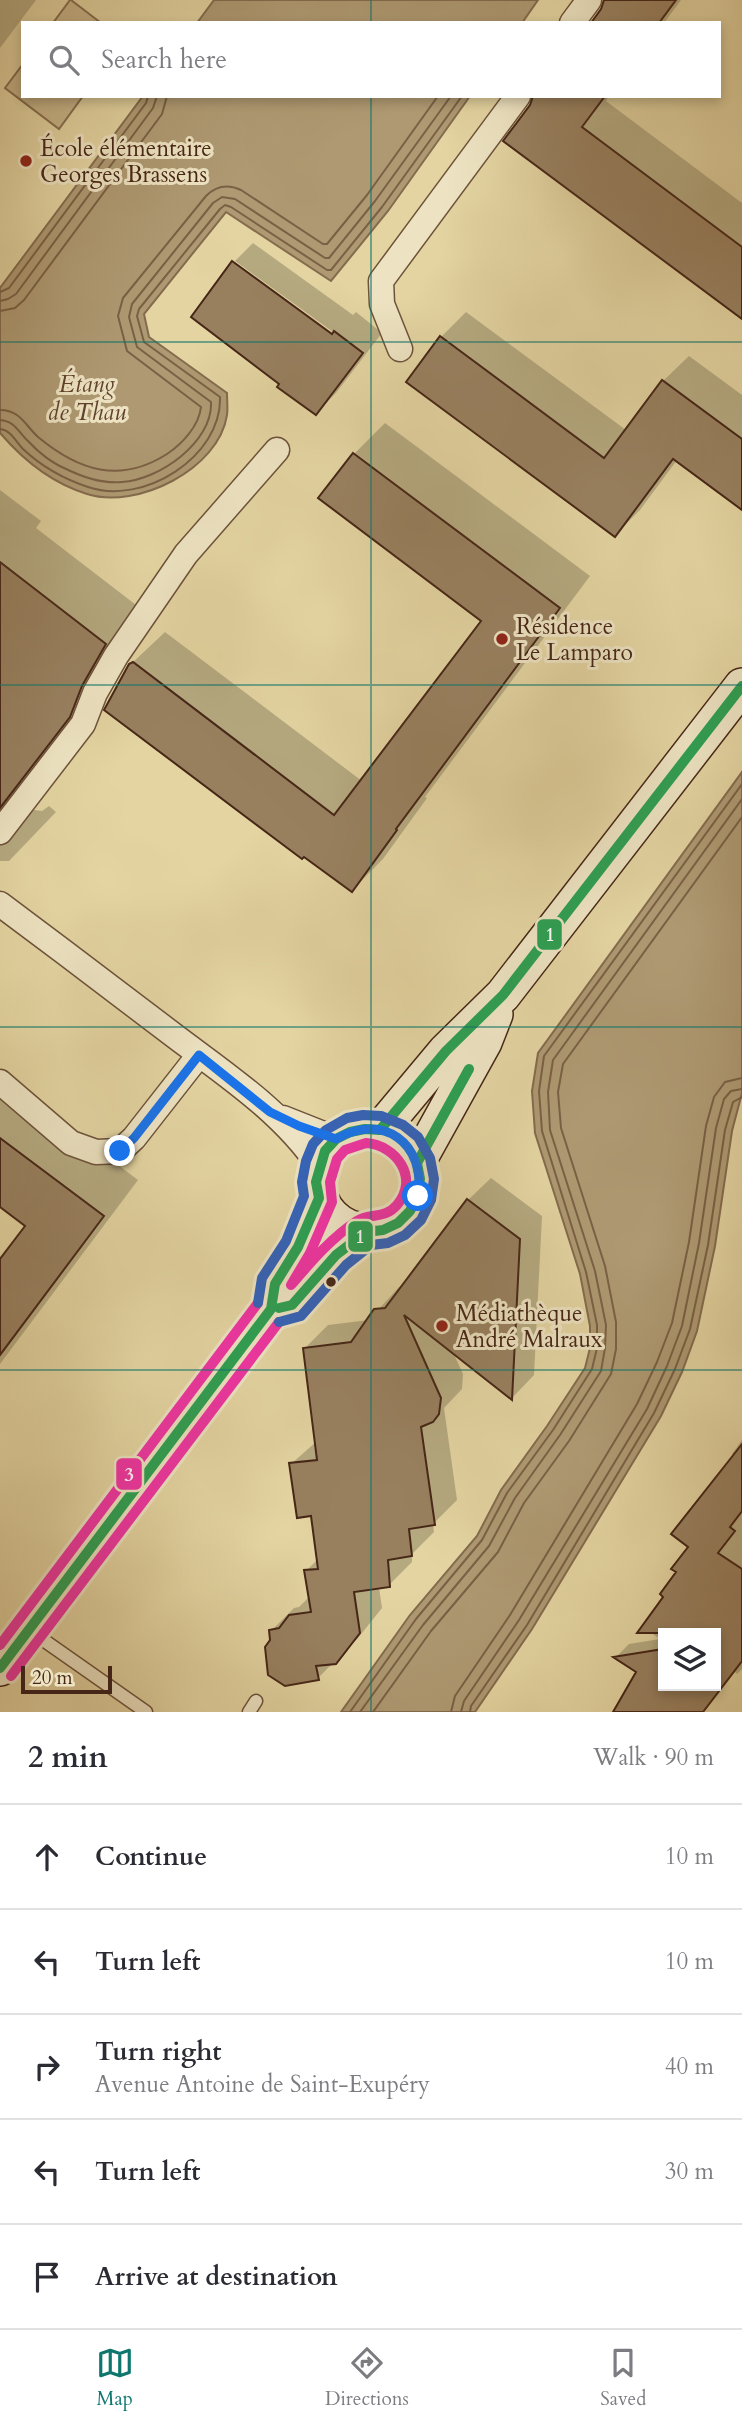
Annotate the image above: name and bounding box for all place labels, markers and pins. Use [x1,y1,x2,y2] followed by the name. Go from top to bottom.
[40,133,212,190] place label: École élémentaire Georges Brassens
[18,153,34,169] marker: École élémentaire Georges Brassens
[516,611,633,668] place label: Résidence Le Lamparo
[494,631,510,647] marker: Résidence Le Lamparo
[324,1275,338,1289] unlabelled marker
[456,1298,603,1355] place label: Médiathèque André Malraux
[434,1318,450,1334] marker: Médiathèque André Malraux

